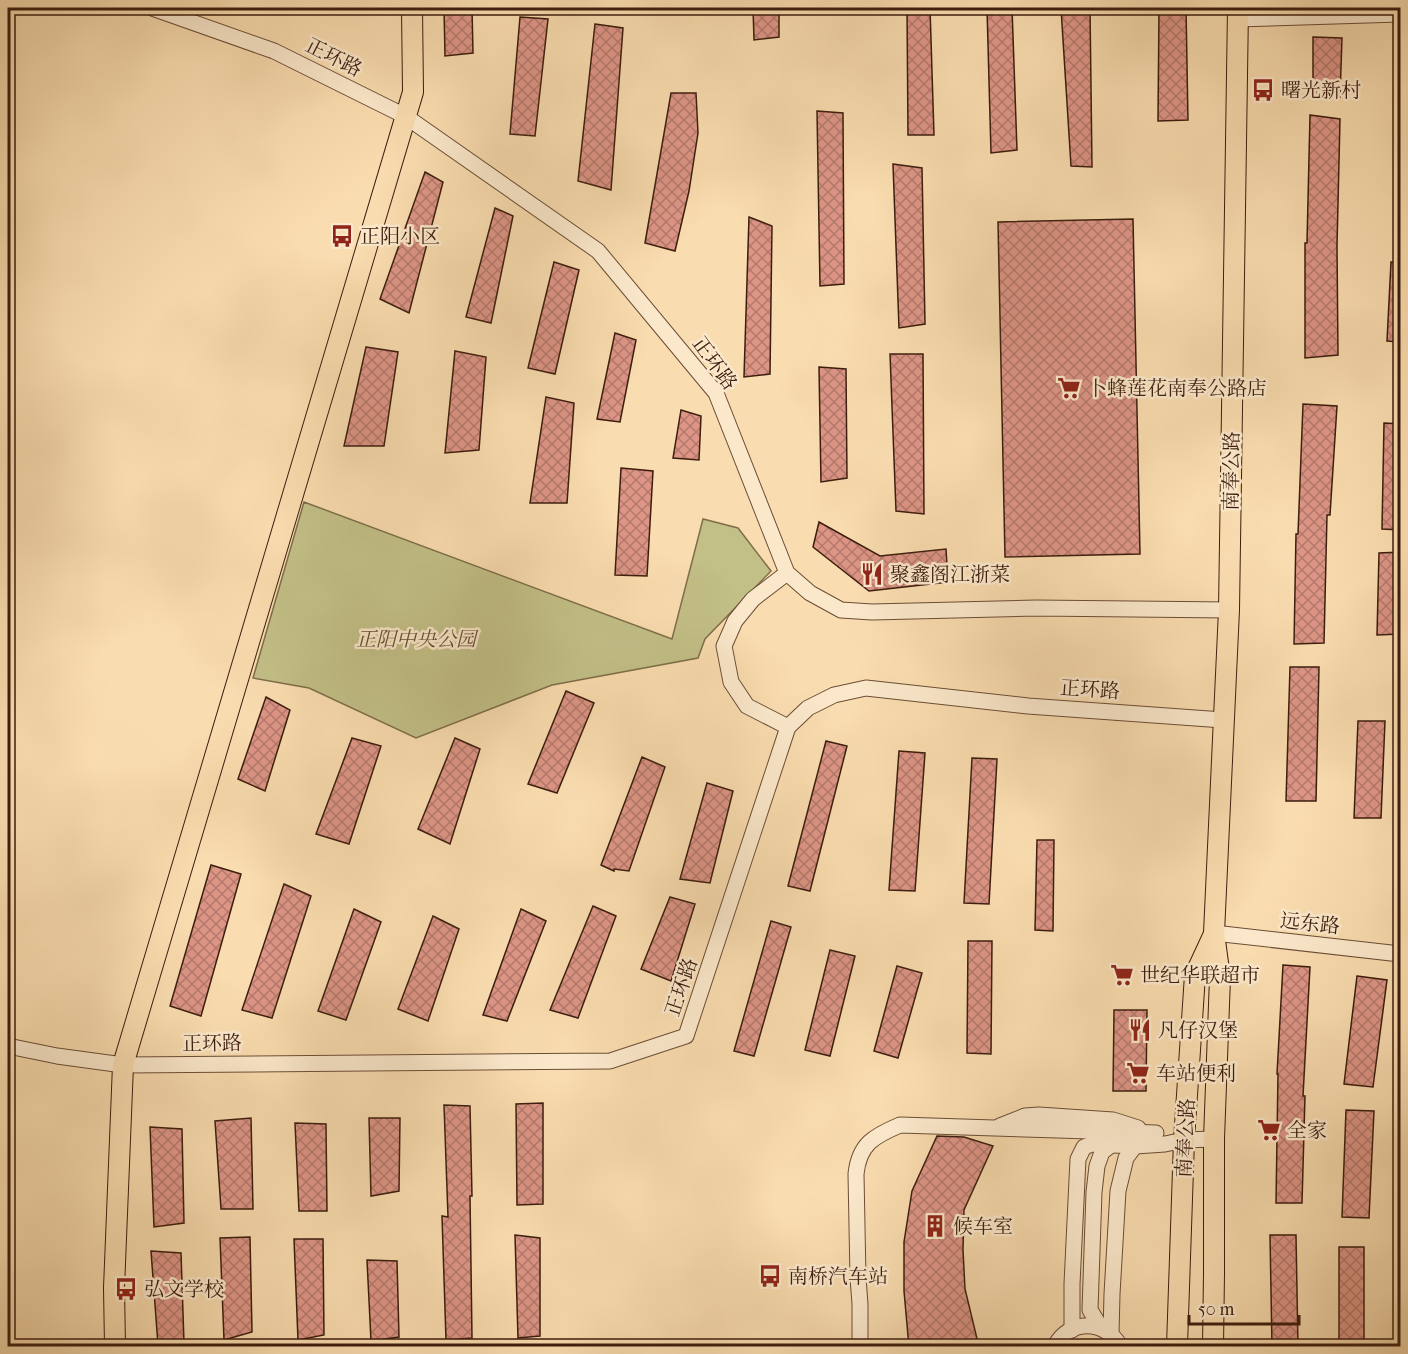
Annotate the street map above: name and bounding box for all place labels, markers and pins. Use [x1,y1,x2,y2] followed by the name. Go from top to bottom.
[1250,77,1276,103] bus stop icon: 曙光新村
[1281,79,1361,102] place label: 曙光新村
[329,223,355,249] bus stop icon: 正阳小区
[360,225,440,248] place label: 正阳小区
[1056,375,1082,401] supermarket icon: 卜蜂莲花南奉公路店
[1087,377,1267,400] place label: 卜蜂莲花南奉公路店
[859,561,885,587] restaurant icon: 聚鑫阁江浙菜
[890,563,1010,586] place label: 聚鑫阁江浙菜
[1109,962,1135,988] supermarket icon: 世纪华联超市
[1140,964,1260,987] place label: 世纪华联超市
[1127,1017,1153,1043] restaurant icon: 凡仔汉堡
[1158,1019,1238,1042] place label: 凡仔汉堡
[1125,1060,1151,1086] supermarket icon: 车站便利
[1156,1062,1236,1085] place label: 车站便利
[1256,1117,1282,1143] supermarket icon: 全家
[1287,1119,1327,1142] place label: 全家
[922,1213,948,1239] building icon: 候车室
[953,1215,1013,1238] place label: 候车室
[757,1263,783,1289] bus stop icon: 南桥汽车站
[788,1265,888,1288] place label: 南桥汽车站
[113,1276,139,1302] bus stop icon: 弘文学校
[144,1278,224,1301] place label: 弘文学校

